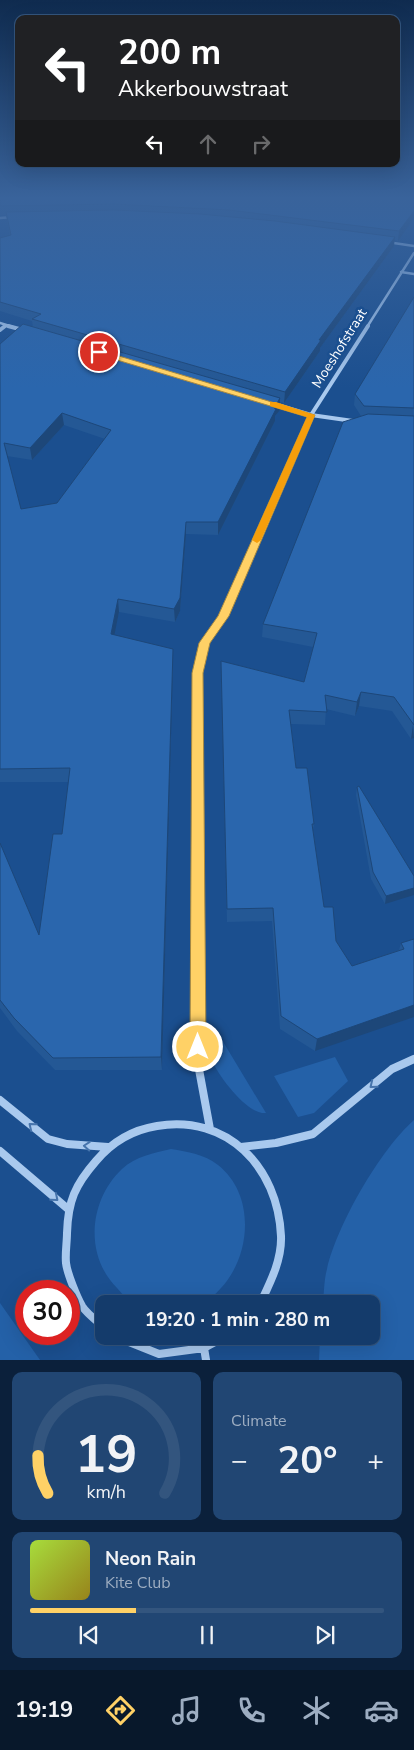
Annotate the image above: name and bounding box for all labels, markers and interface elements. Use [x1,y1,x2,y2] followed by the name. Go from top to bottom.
[118,29,221,76] text: 200 m
[35,35,100,100] icon: left
[118,74,288,104] text: Akkerbouwstraat
[141,130,169,158] icon: left
[194,130,222,158] icon: ahead
[247,130,275,158] icon: right
[307,305,371,392] street label: Moeshofstraat
[78,331,120,373] pin
[85,338,113,366] icon: arrive
[171,1020,223,1072] position arrow
[370,1079,379,1087] one-way arrow
[28,1122,37,1131] one-way arrow
[83,1141,91,1152] one-way arrow
[50,1192,59,1201] one-way arrow
[15,1280,80,1345] speed limit sign: 30
[145,1307,330,1333] text: 19:20 · 1 min · 280 m
[231,1410,286,1432] text: Climate
[75,1419,138,1490] text: 19
[277,1435,338,1486] text: 20°
[231,1442,248,1480] text: −
[367,1442,384,1480] text: +
[87,1480,126,1504] text: km/h
[105,1546,196,1572] text: Neon Rain
[105,1572,171,1594] text: Kite Club
[75,1621,103,1649] icon: previous
[193,1621,221,1649] icon: pause
[311,1621,339,1649] icon: next
[103,1693,138,1728] icon: directions
[169,1693,204,1728] icon: music
[234,1693,269,1728] icon: phone
[299,1693,334,1728] icon: climate
[364,1693,399,1728] icon: car
[15,1695,73,1725] text: 19:19

